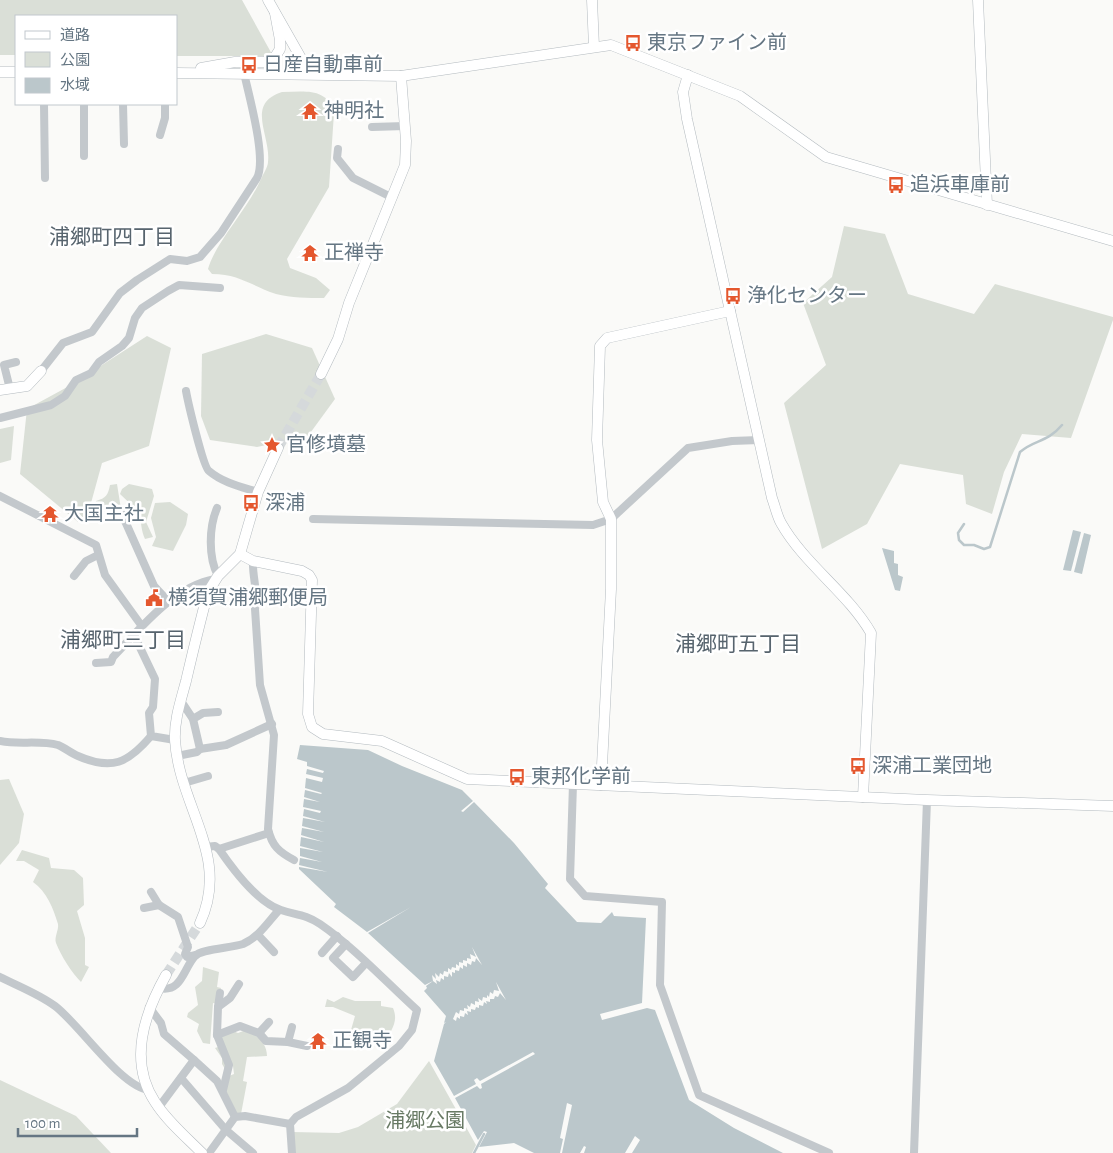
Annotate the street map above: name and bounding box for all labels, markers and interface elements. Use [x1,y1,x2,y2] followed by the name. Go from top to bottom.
[15,15,178,105] legend
[60,27,90,43] text: 道路
[647,31,787,53] place label: 東京ファイン前
[623,33,643,53] bus stop icon: 東京ファイン前
[60,52,90,68] text: 公園
[263,54,383,75] place label: 日産自動車前
[239,55,259,75] bus stop icon: 日産自動車前
[60,77,90,93] text: 水域
[324,100,384,121] place label: 神明社
[300,101,320,121] temple icon: 神明社
[910,173,1010,195] place label: 追浜車庫前
[886,175,906,195] bus stop icon: 追浜車庫前
[49,226,175,248] district label: 浦郷町四丁目
[324,242,384,263] place label: 正禅寺
[300,243,320,263] temple icon: 正禅寺
[747,285,867,306] place label: 浄化センター
[723,286,743,306] bus stop icon: 浄化センター
[286,433,366,455] place label: 官修墳墓
[262,435,282,455] place icon: 官修墳墓
[265,492,305,513] place label: 深浦
[241,493,261,513] bus stop icon: 深浦
[64,503,144,524] place label: 大国主社
[40,504,60,524] temple icon: 大国主社
[168,587,328,608] place label: 横須賀浦郷郵便局
[144,588,164,608] public building icon: 横須賀浦郷郵便局
[60,629,186,651] district label: 浦郷町三丁目
[675,633,801,655] district label: 浦郷町五丁目
[872,755,992,776] place label: 深浦工業団地
[848,756,868,776] bus stop icon: 深浦工業団地
[531,766,631,787] place label: 東邦化学前
[507,767,527,787] bus stop icon: 東邦化学前
[332,1030,392,1051] place label: 正観寺
[308,1031,328,1051] temple icon: 正観寺
[18,1106,136,1138] scale bar
[385,1110,465,1131] park label: 浦郷公園
[25,1116,60,1131] text: 100 m

